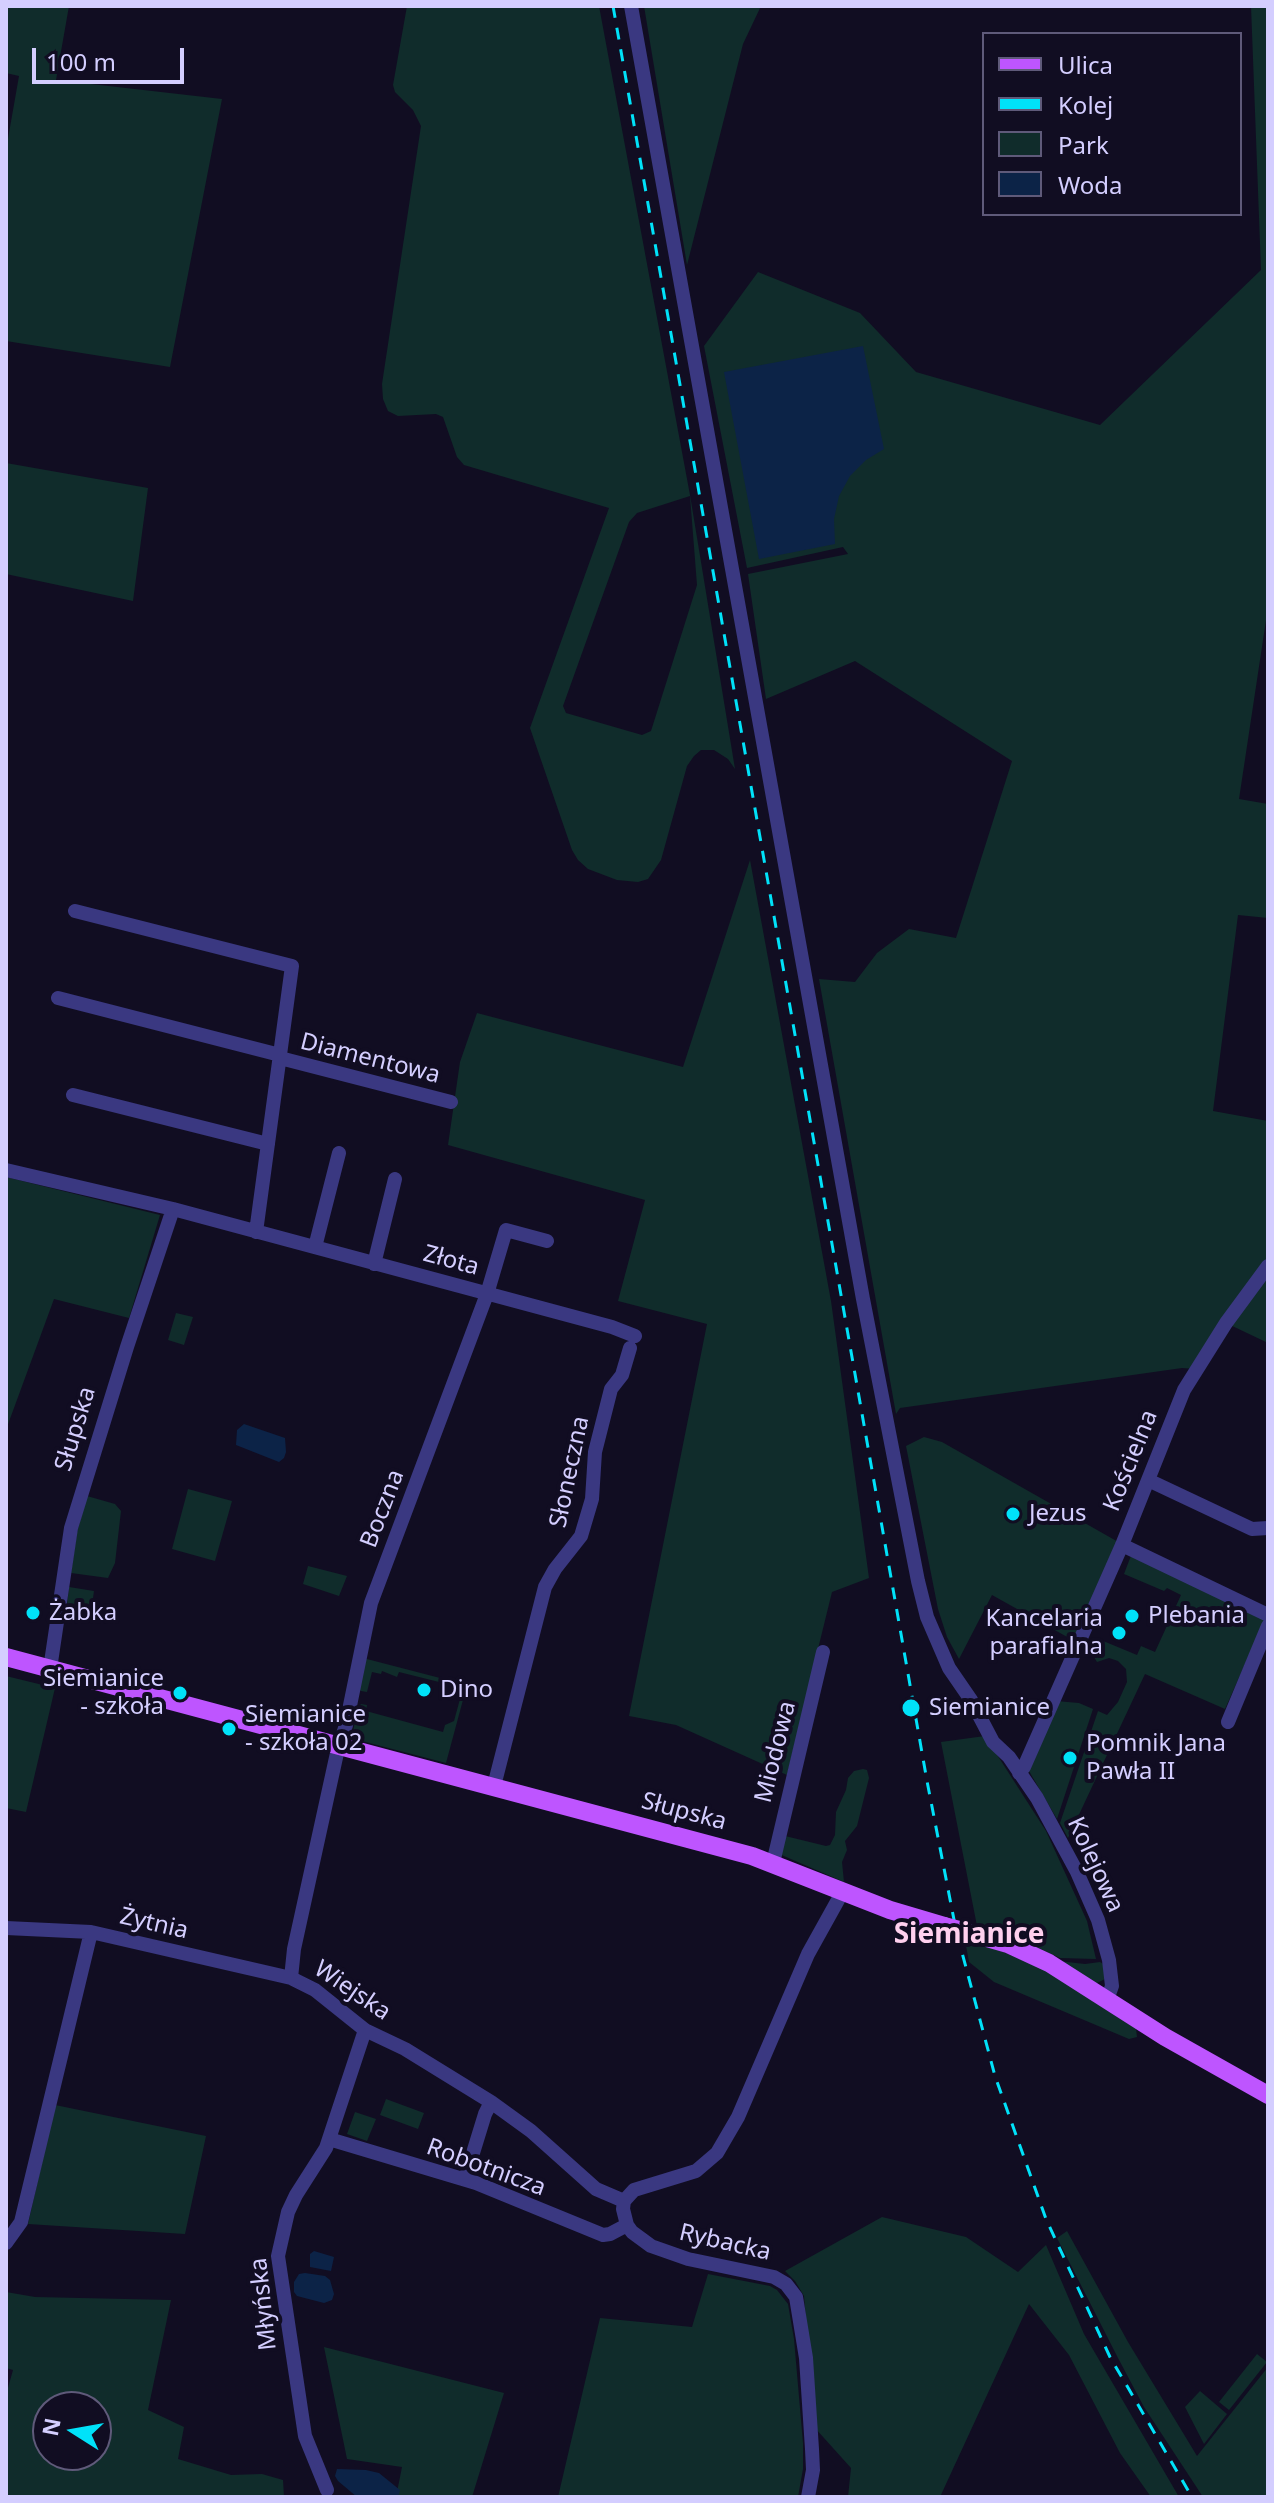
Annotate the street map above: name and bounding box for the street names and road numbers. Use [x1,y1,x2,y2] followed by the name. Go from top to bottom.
[297,1028,443,1090] street label: Diamentowa
[420,1240,482,1282] street label: Złota
[50,1383,102,1475] street label: Słupska
[1098,1406,1164,1516] street label: Kościelna
[544,1414,596,1530] street label: Słoneczna
[355,1466,411,1552] street label: Boczna
[749,1698,803,1806] street label: Miodowa
[638,1787,730,1837] street label: Słupska
[1060,1813,1130,1917] street label: Kolejowa
[117,1902,191,1946] street label: Żytnia
[308,1955,396,2027] street label: Wiejska
[422,2133,550,2203] street label: Robotnicza
[676,2218,774,2268] street label: Rybacka
[245,2256,283,2352] street label: Młyńska

